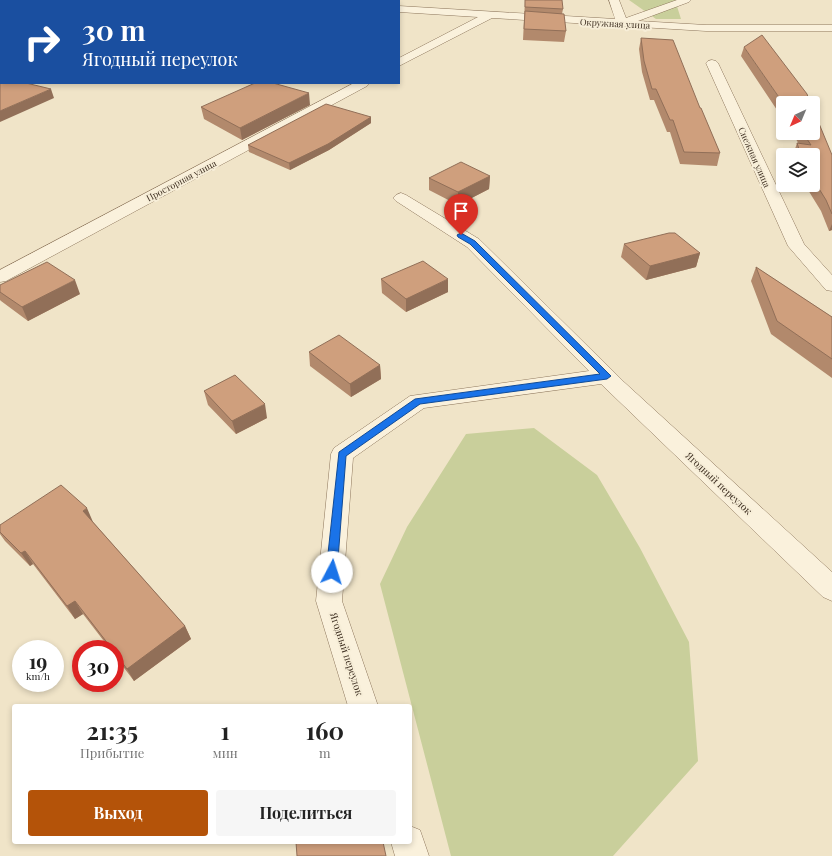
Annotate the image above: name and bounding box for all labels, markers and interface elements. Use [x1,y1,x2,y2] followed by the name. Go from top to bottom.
[82,11,146,48] text: 30 m
[580,15,651,31] street label: Окружная улица
[16,16,68,68] icon: right
[82,47,238,71] text: Ягодный переулок
[776,96,820,140] north arrow
[776,96,820,192] map controls
[736,125,774,190] street label: Снежная улица
[776,148,820,192] button: layers
[144,156,219,204] street label: Просторная улица
[444,194,478,235] pin
[450,200,472,222] icon: arrive
[682,448,756,518] street label: Ягодный переулок
[311,551,353,593] position arrow
[327,610,367,698] street label: Ягодный переулок
[72,640,124,692] speed limit sign: 30
[29,647,47,674] text: 19
[26,669,50,683] text: km/h
[86,714,138,746] text: 21:35
[220,714,230,746] text: 1
[306,714,344,746] text: 160
[80,744,144,761] text: Прибытие
[212,744,238,761] text: мин
[319,744,331,761] text: m
[28,790,208,836] button: Выход
[216,790,396,836] button: Поделиться

